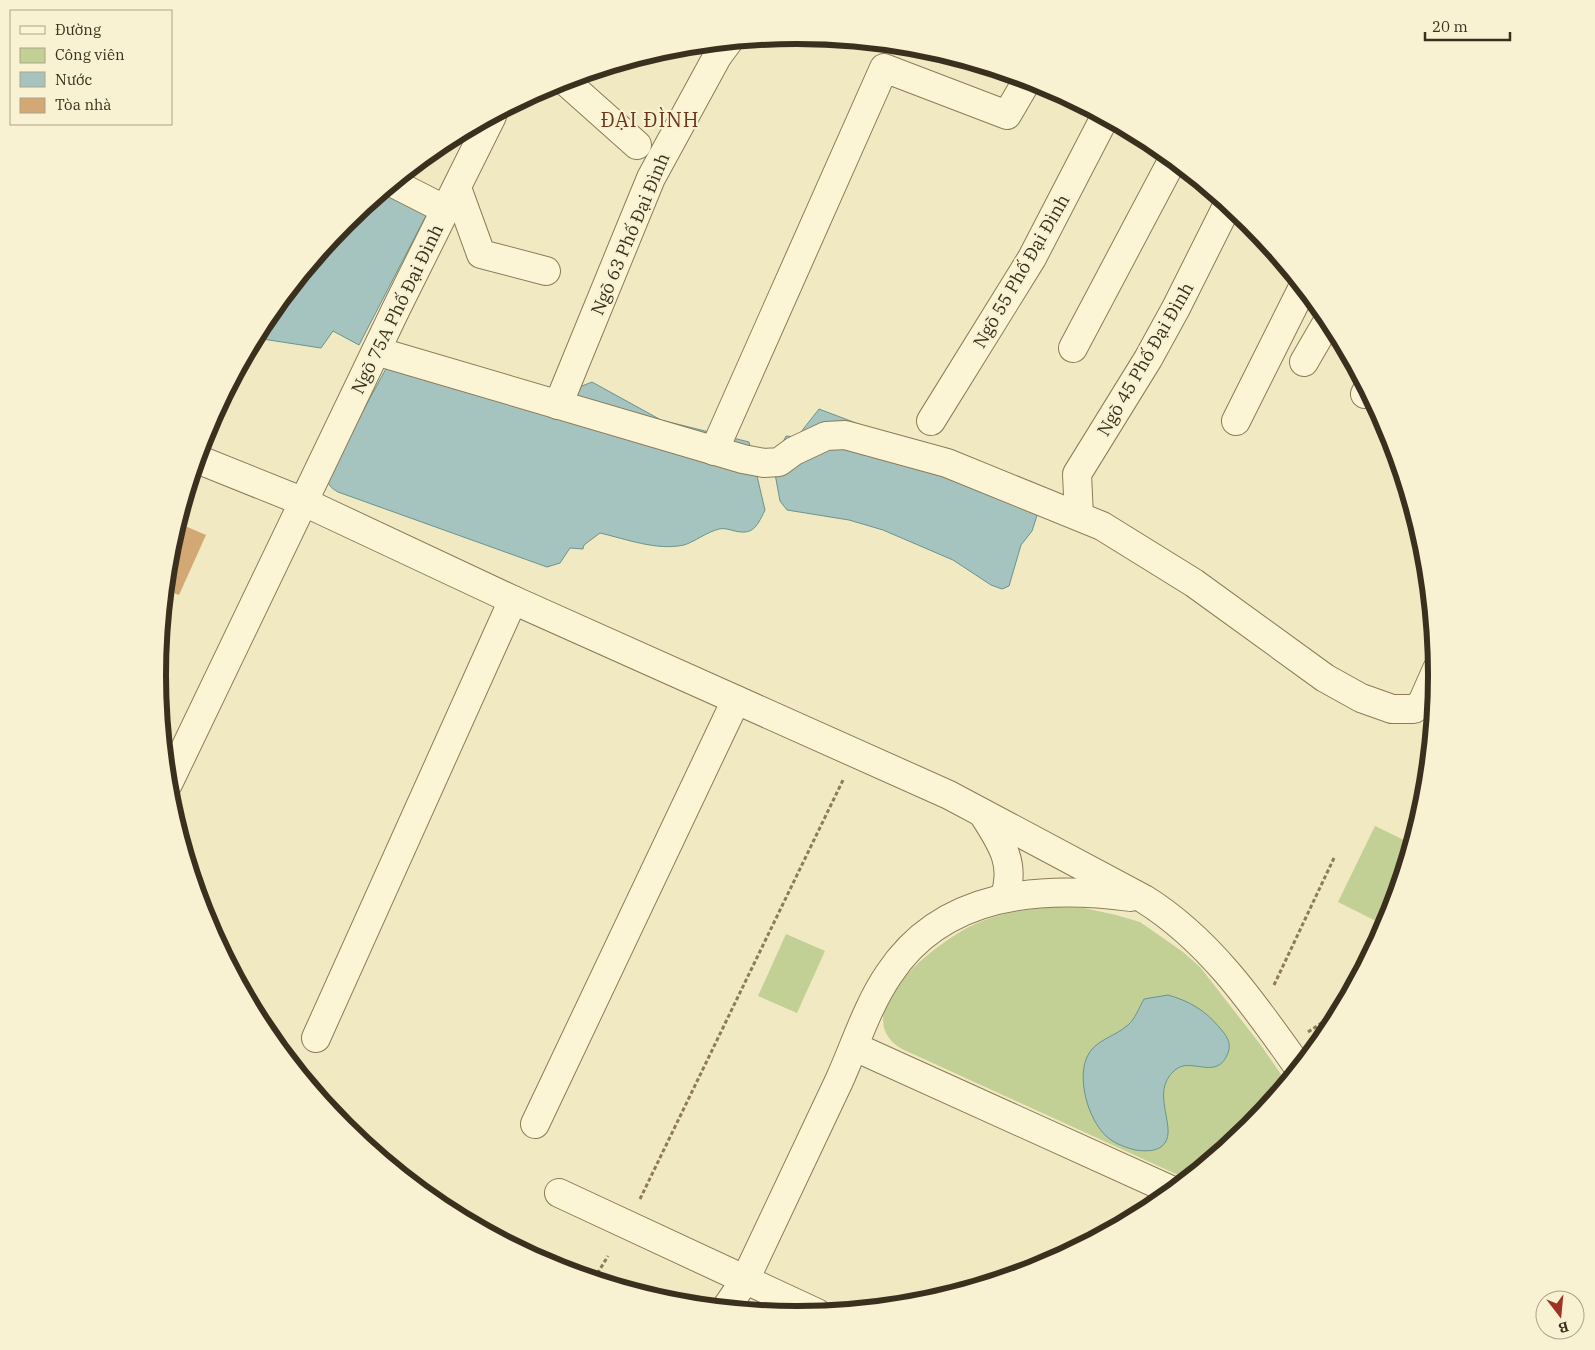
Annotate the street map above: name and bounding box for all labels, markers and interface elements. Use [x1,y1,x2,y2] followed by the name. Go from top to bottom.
[10,10,172,125] legend
[1425,10,1510,42] scale bar
[1432,17,1468,36] text: 20 m
[55,20,101,39] text: Đường
[55,45,125,64] text: Công viên
[55,70,93,89] text: Nước
[55,95,112,114] text: Tòa nhà
[600,106,700,133] district label: ĐẠI ĐÌNH
[585,150,675,318] street label: Ngõ 63 Phố Đại Đình
[968,190,1074,352] street label: Ngõ 55 Phố Đại Đình
[346,220,448,398] street label: Ngõ 75A Phố Đại Đình
[1092,278,1198,440] street label: Ngõ 45 Phố Đại Đình
[1535,1290,1585,1340] north arrow
[1556,1317,1571,1338] text: B

